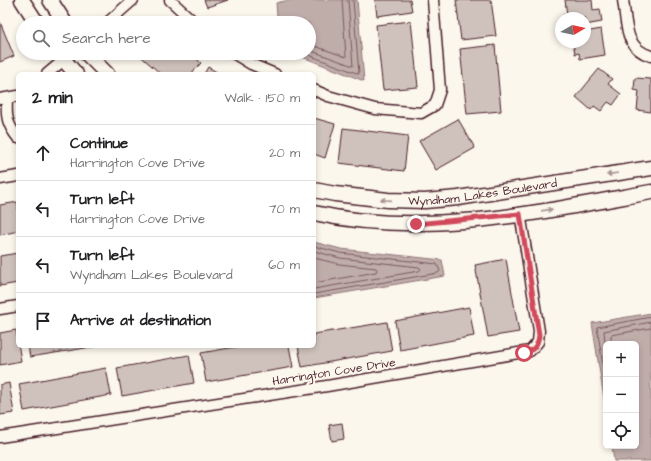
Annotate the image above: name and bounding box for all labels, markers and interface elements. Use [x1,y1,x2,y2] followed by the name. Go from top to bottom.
[555,12,591,48] north arrow
[16,16,316,60] search box
[30,27,52,49] icon: search
[62,28,151,49] text: Search here
[32,86,73,110] text: 2 min
[225,89,300,107] text: Walk · 150 m
[70,133,128,154] text: Continue
[32,142,54,164] icon: ahead
[269,144,300,162] text: 20 m
[70,154,205,172] text: Harrington Cove Drive
[606,171,619,177] one-way arrow
[408,174,558,211] street label: Wyndham Lakes Boulevard
[70,189,134,210] text: Turn left
[380,196,392,203] one-way arrow
[32,198,54,220] icon: left
[268,200,300,218] text: 70 m
[541,207,553,213] one-way arrow
[70,210,205,228] text: Harrington Cove Drive
[407,215,425,233] route end
[70,245,134,266] text: Turn left
[32,254,54,276] icon: left
[268,256,300,274] text: 60 m
[70,266,233,284] text: Wyndham Lakes Boulevard
[32,310,54,332] icon: arrive
[70,310,211,331] text: Arrive at destination
[603,341,639,449] map controls
[603,341,639,377] button: +
[515,344,533,362] route start
[271,354,398,391] street label: Harrington Cove Drive
[603,377,639,413] button: −
[603,413,639,449] button: locate

